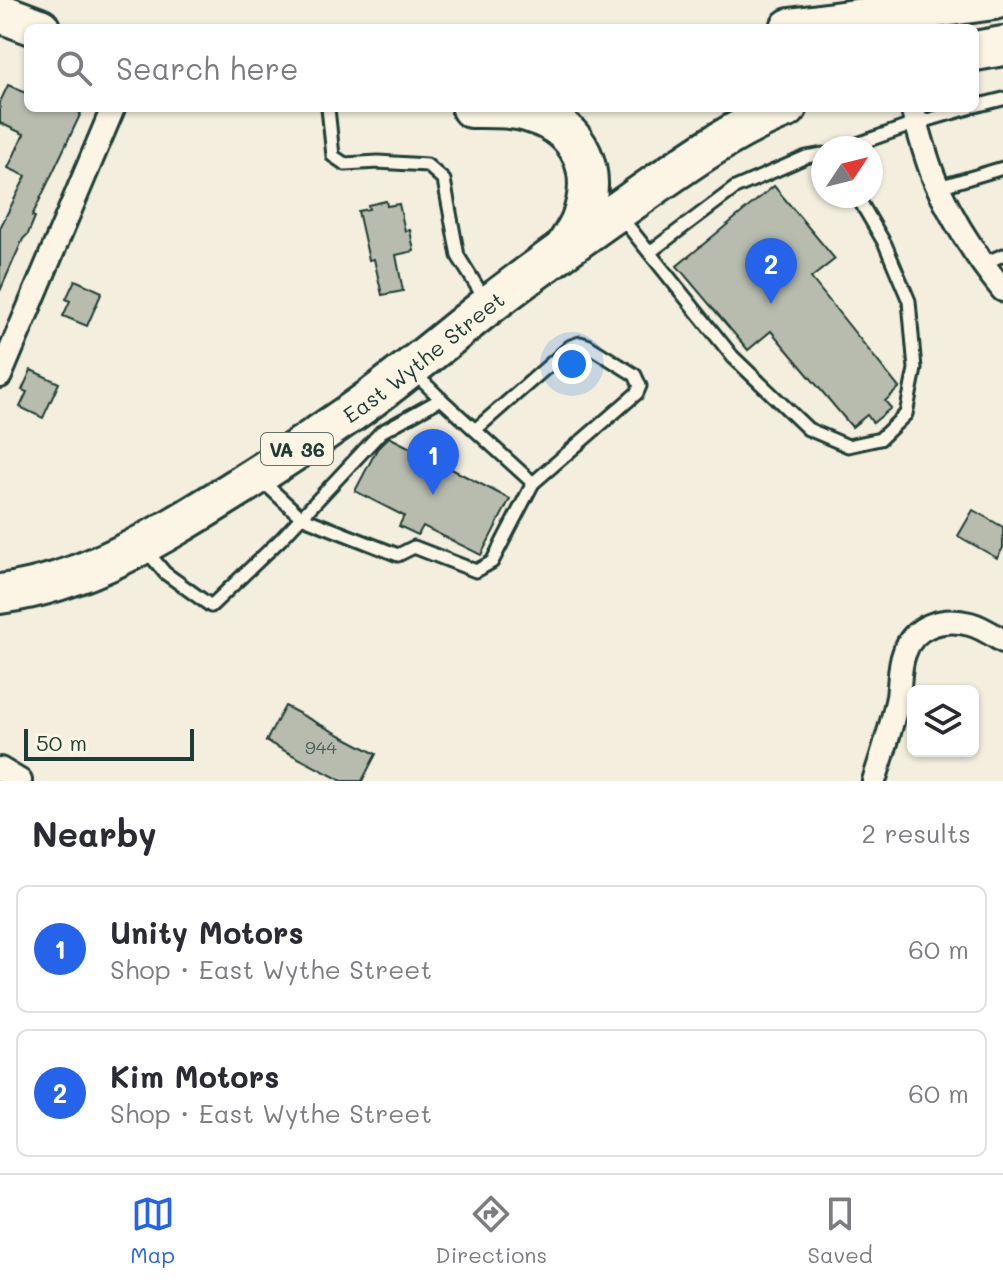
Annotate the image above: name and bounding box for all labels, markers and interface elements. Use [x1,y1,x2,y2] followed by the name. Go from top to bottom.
[24,24,979,112] search box
[52,46,96,90] icon: search
[116,48,299,88] text: Search here
[811,136,883,208] north arrow
[745,238,797,304] pin: 2
[337,284,510,429] street label: East Wythe Street
[552,344,592,384] your location
[407,429,459,495] pin: 1
[261,433,333,465] road number: VA 36
[907,685,979,757] map controls
[907,685,979,757] button: layers
[24,725,194,761] scale bar
[36,728,87,757] text: 50 m
[305,735,337,759] house number: 944
[32,811,157,856] text: Nearby
[862,816,971,850] text: 2 results
[110,912,304,952] text: Unity Motors
[54,932,66,966] text: 1
[908,932,969,966] text: 60 m
[110,952,432,986] text: Shop · East Wythe Street
[110,1056,279,1096] text: Kim Motors
[53,1076,67,1110] text: 2
[908,1076,969,1110] text: 60 m
[110,1096,432,1130] text: Shop · East Wythe Street
[130,1192,175,1269] tab: Map
[435,1192,547,1269] tab: Directions
[808,1192,873,1269] tab: Saved

